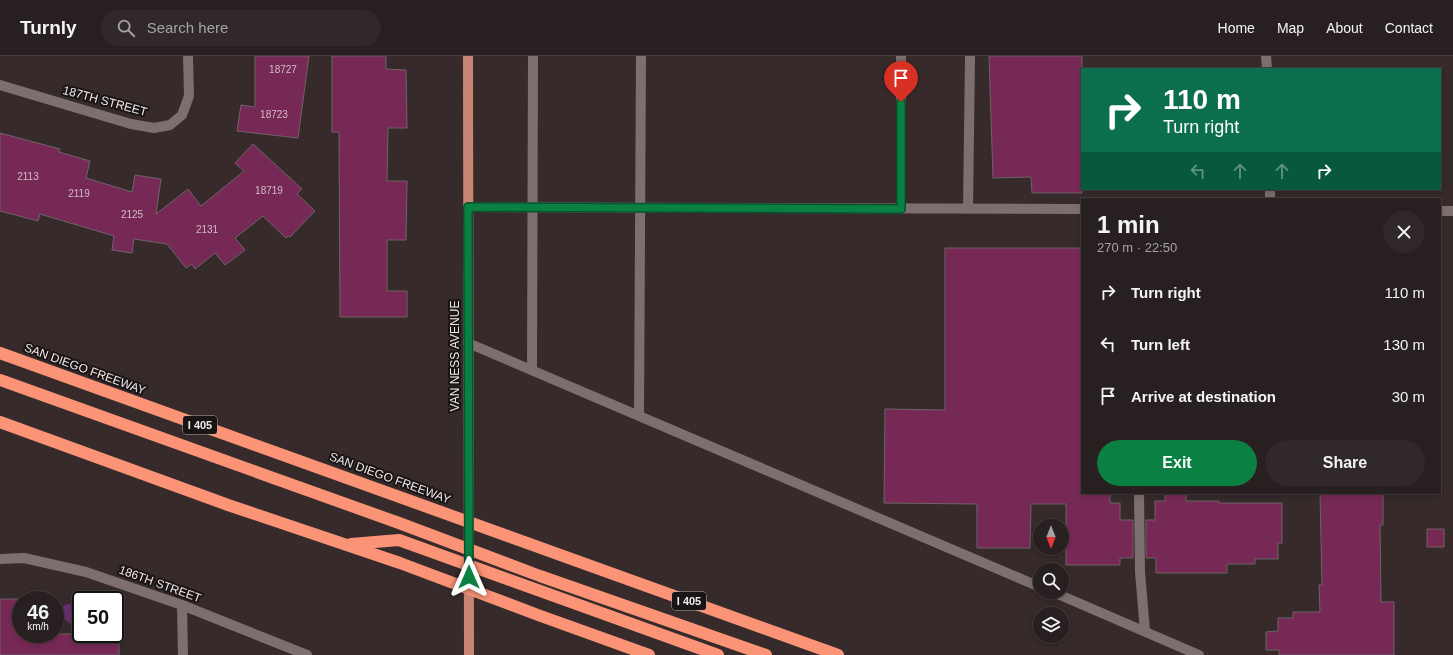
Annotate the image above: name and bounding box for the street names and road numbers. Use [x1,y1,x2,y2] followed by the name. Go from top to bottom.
[61,83,149,119] street label: 187TH STREET
[448,301,462,411] street label: VAN NESS AVENUE
[22,341,148,397] street label: SAN DIEGO FREEWAY
[183,416,217,434] road number: I 405
[327,450,453,506] street label: SAN DIEGO FREEWAY
[117,563,204,606] street label: 186TH STREET
[672,592,706,610] road number: I 405

